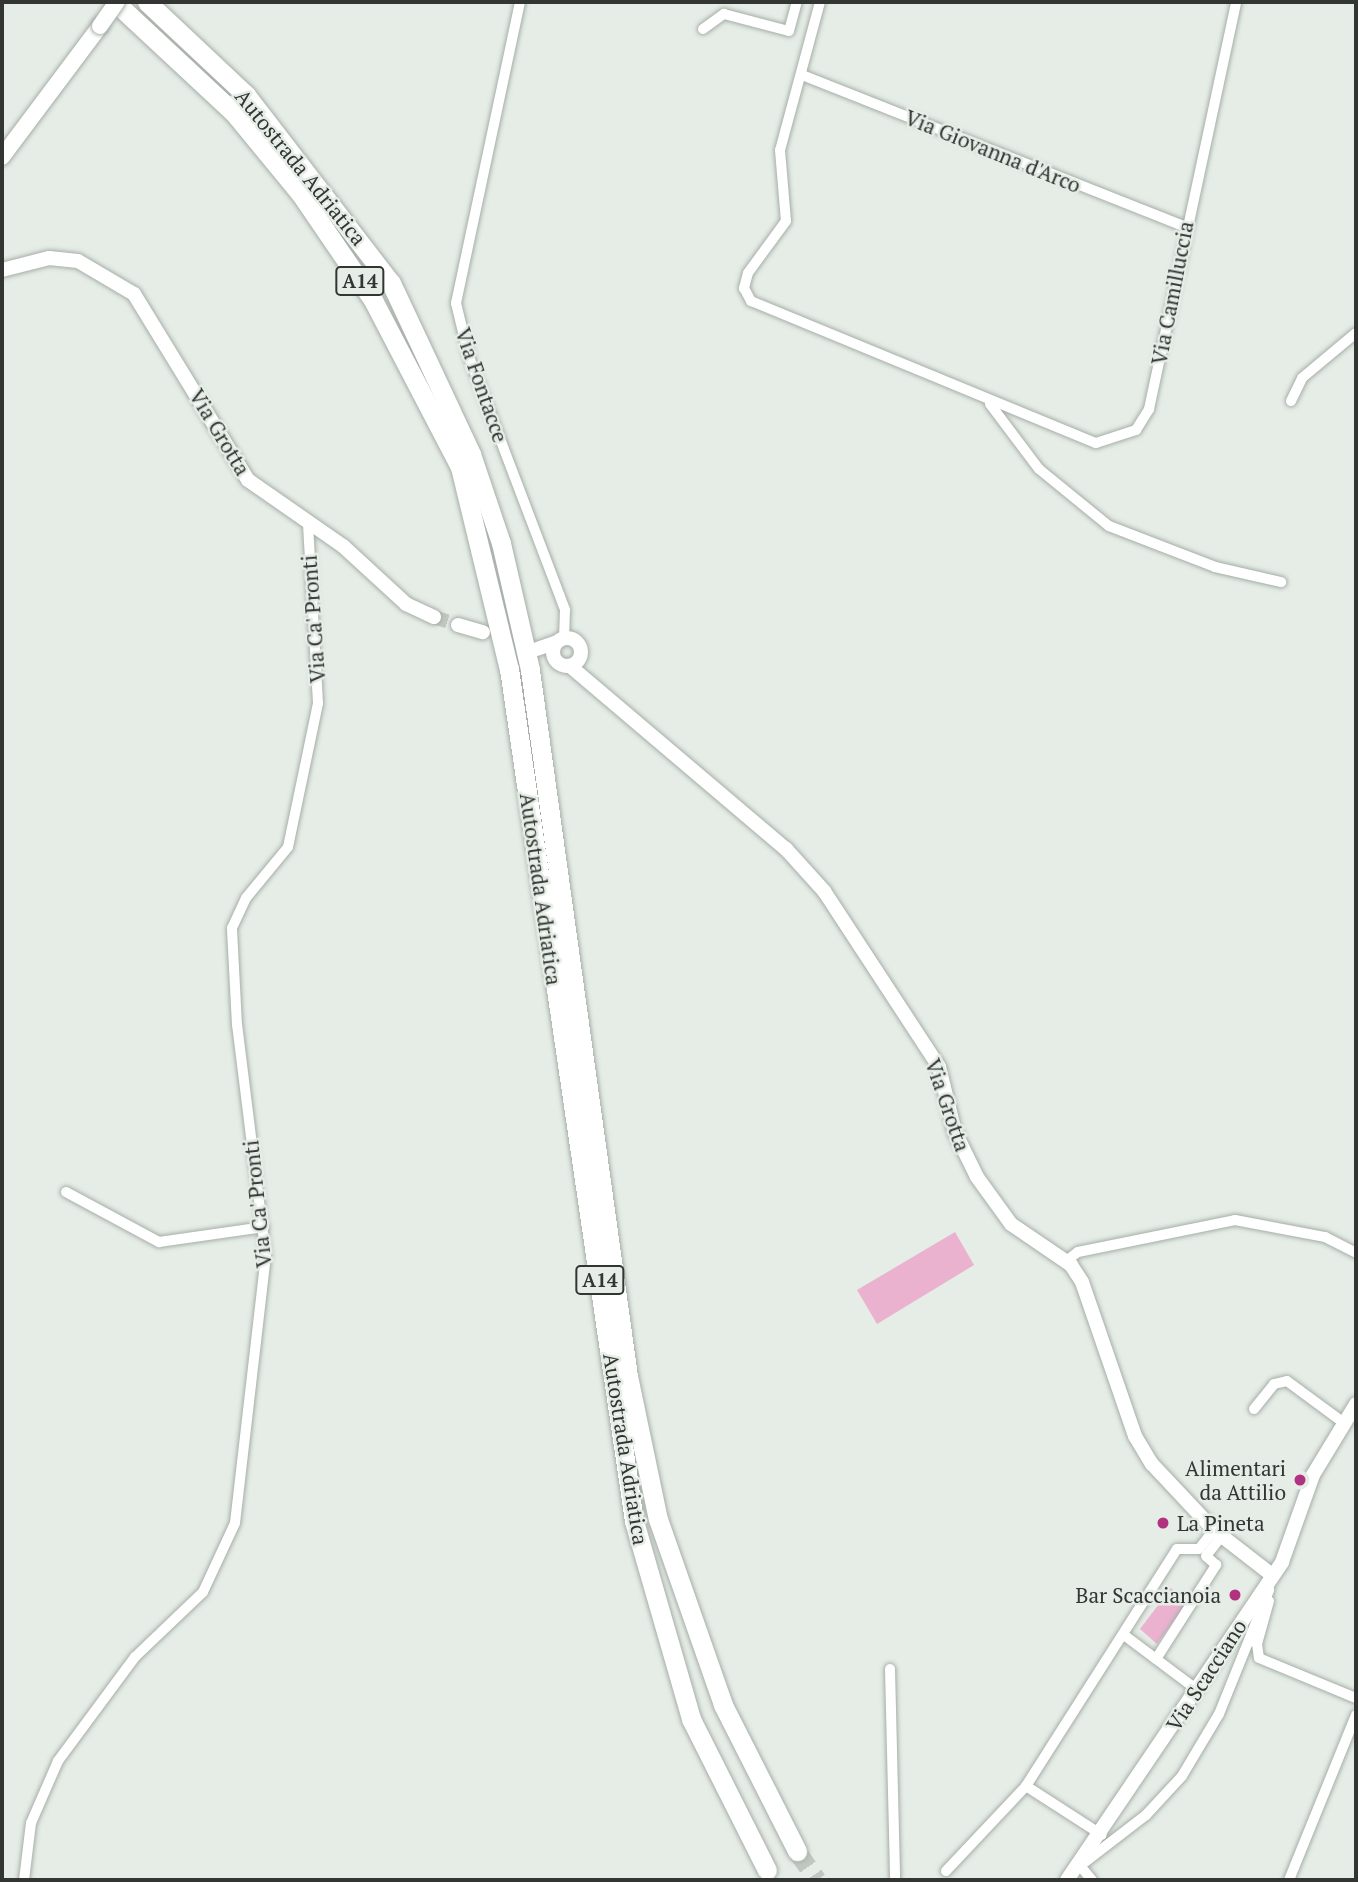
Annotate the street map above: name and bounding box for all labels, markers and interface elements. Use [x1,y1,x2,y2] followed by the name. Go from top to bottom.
[230,84,372,250] street label: Autostrada Adriatica
[901,104,1085,198] street label: Via Giovanna d'Arco
[1146,219,1198,367] street label: Via Camilluccia
[334,266,386,296] road number: A14
[451,324,513,446] street label: Via Fontacce
[184,384,256,480] street label: Via Grotta
[296,554,330,684] street label: Via Ca' Pronti
[515,791,567,987] street label: Autostrada Adriatica
[920,1055,976,1155] street label: Via Grotta
[238,1139,276,1269] street label: Via Ca' Pronti
[574,1264,626,1296] road number: A14
[598,1351,654,1547] street label: Autostrada Adriatica
[1185,1455,1286,1505] place label: Alimentari da Attilio
[1292,1472,1308,1488] marker: Alimentari da Attilio
[1177,1510,1265,1536] place label: La Pineta
[1155,1515,1171,1531] marker: La Pineta
[1076,1582,1221,1608] place label: Bar Scaccianoia
[1227,1587,1243,1603] marker: Bar Scaccianoia
[1161,1614,1251,1736] street label: Via Scacciano

